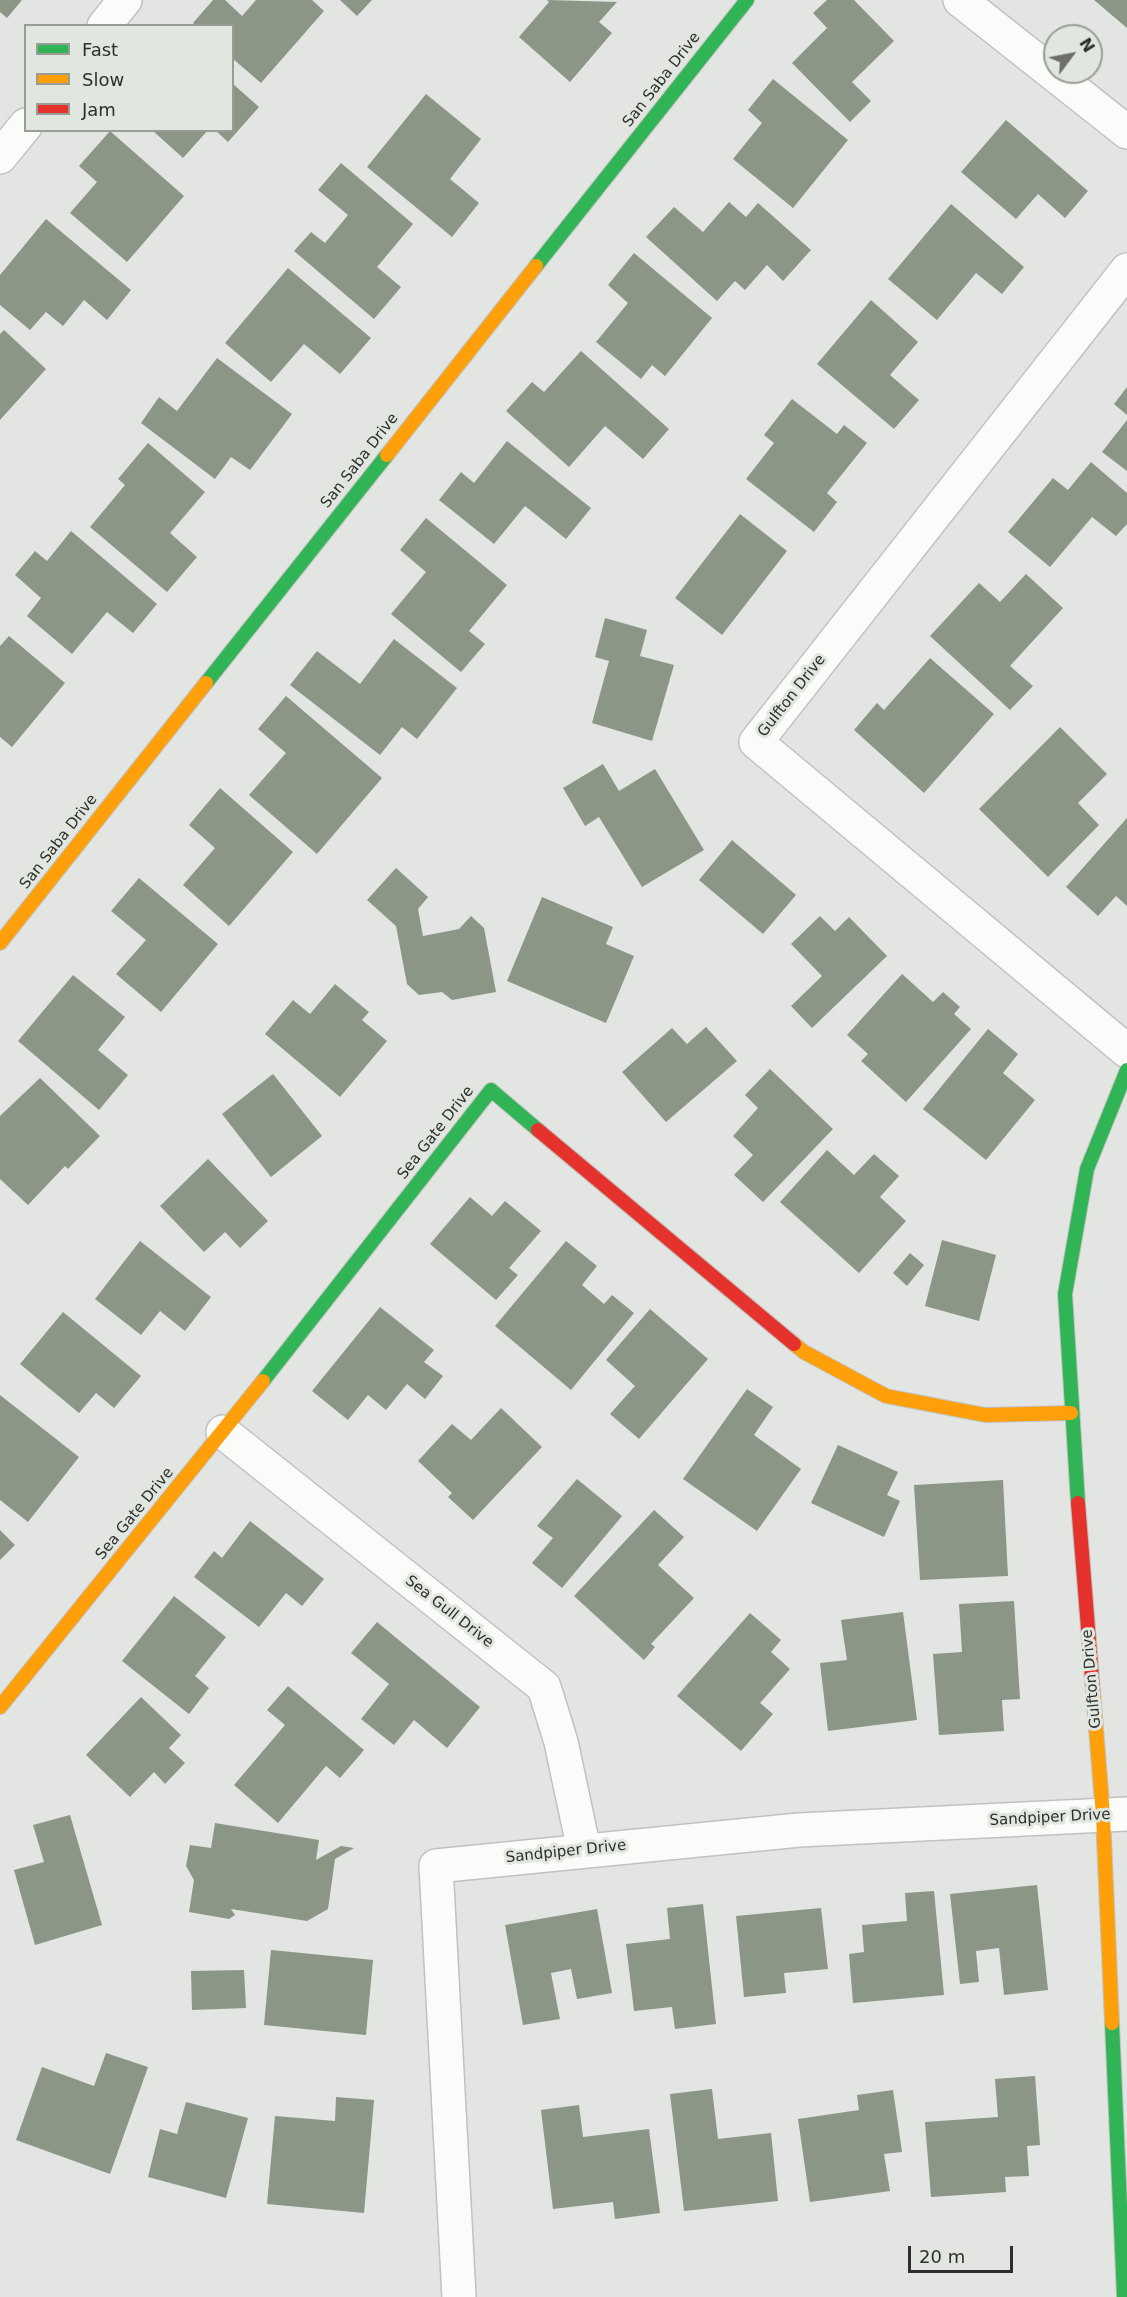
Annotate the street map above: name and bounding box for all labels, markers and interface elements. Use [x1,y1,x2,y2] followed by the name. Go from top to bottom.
[24,24,234,132] legend
[1043,24,1103,84] north arrow
[619,29,705,131] street label: San Saba Drive
[1075,35,1099,56] text: N
[82,39,118,60] text: Fast
[82,69,124,90] text: Slow
[82,99,116,120] text: Jam
[317,410,403,512] street label: San Saba Drive
[754,651,830,741] street label: Gulfton Drive
[16,791,102,893] street label: San Saba Drive
[394,1083,478,1183] street label: Sea Gate Drive
[92,1464,178,1564] street label: Sea Gate Drive
[401,1572,497,1652] street label: Sea Gull Drive
[1079,1629,1105,1729] street label: Gulfton Drive
[989,1806,1111,1830] street label: Sandpiper Drive
[505,1837,627,1867] street label: Sandpiper Drive
[911,2234,1016,2272] scale bar
[919,2246,965,2267] text: 20 m

